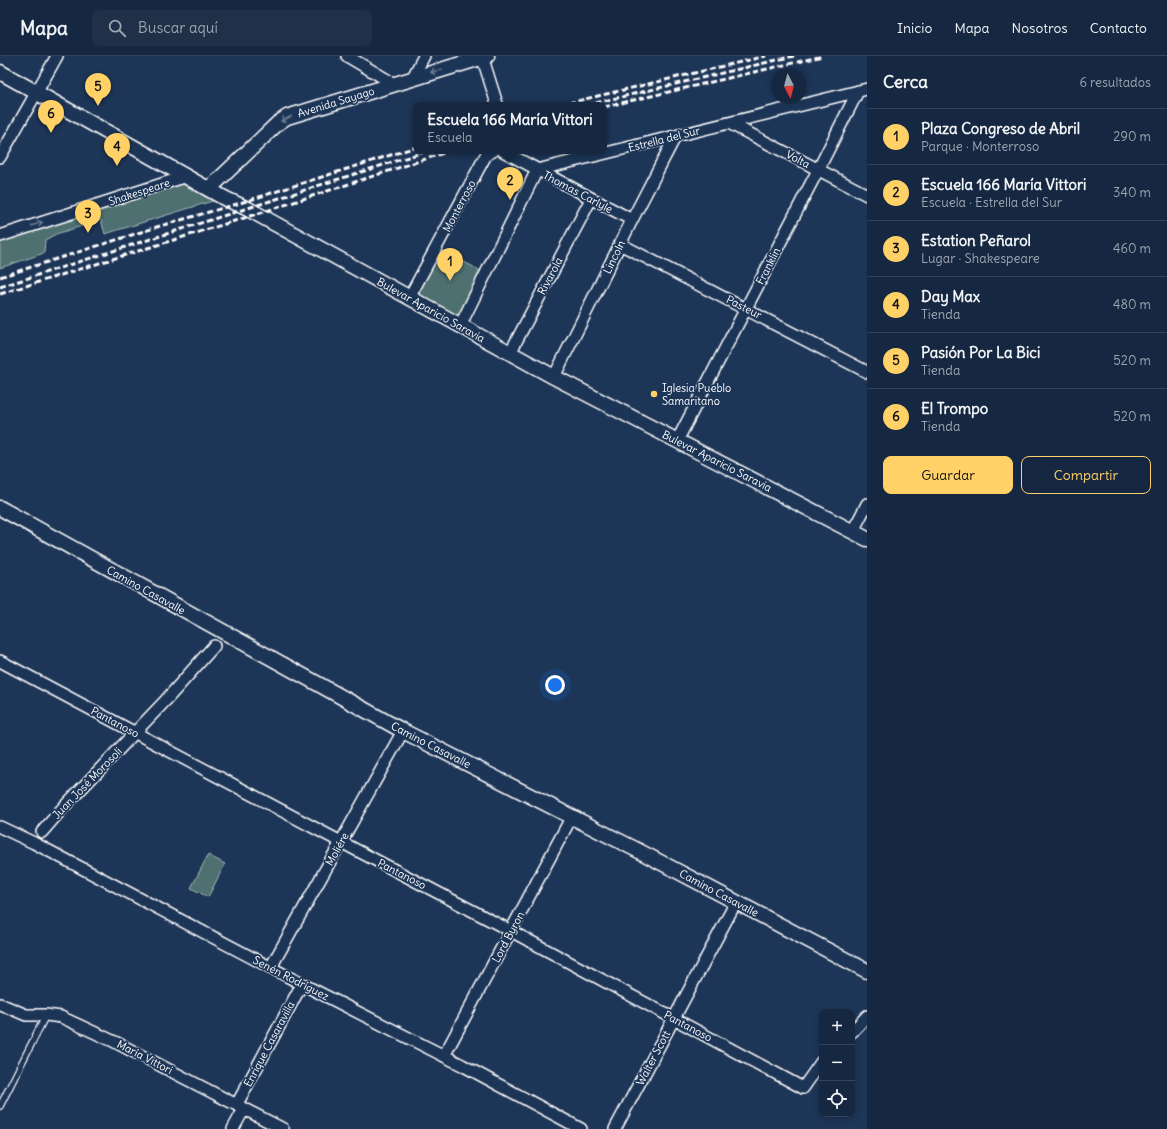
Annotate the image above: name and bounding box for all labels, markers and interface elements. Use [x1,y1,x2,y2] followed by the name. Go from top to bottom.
[92,10,372,46] search box
[20,16,68,40] text: Mapa
[106,17,128,39] icon: search
[138,18,218,37] text: Buscar aquí
[897,19,932,37] text: Inicio
[954,19,990,37] text: Mapa
[1012,19,1068,37] text: Nosotros
[1090,19,1147,37] text: Contacto
[430,68,443,75] one-way arrow
[771,68,807,104] north arrow
[883,71,928,93] text: Cerca
[85,73,111,106] pin: 5
[1079,74,1151,91] text: 6 resultados
[296,84,376,120] street label: Avenida Sayago
[38,100,64,133] pin: 6
[413,102,607,154] popup
[427,110,593,129] text: Escuela 166 María Vittori
[280,116,292,123] one-way arrow
[921,119,1080,138] text: Plaza Congreso de Abril
[627,123,702,155] street label: Estrella del Sur
[893,128,899,145] text: 1
[1113,128,1151,145] text: 290 m
[427,129,472,146] text: Escuela
[104,133,130,166] pin: 4
[921,138,1039,155] text: Parque · Monterroso
[784,147,812,171] street label: Volta
[497,167,523,200] pin: 2
[541,168,615,216] street label: Thomas Carlyle
[107,175,172,209] street label: Shakespeare
[921,175,1086,194] text: Escuela 166 María Vittori
[439,178,479,234] street label: Monterroso
[892,184,900,201] text: 2
[1113,184,1151,201] text: 340 m
[921,194,1062,211] text: Escuela · Estrella del Sur
[75,200,101,233] pin: 3
[30,220,43,227] one-way arrow
[921,231,1031,250] text: Estation Peñarol
[600,238,628,276] street label: Lincoln
[892,240,900,257] text: 3
[1113,240,1151,257] text: 460 m
[753,245,783,287] street label: Franklin
[437,248,463,281] pin: 1
[921,250,1040,267] text: Lugar · Shakespeare
[534,255,566,297] street label: Rivarola
[375,274,487,346] street label: Bulevar Aparicio Saravia
[921,287,980,306] text: Day Max
[724,292,765,322] street label: Pasteur
[892,296,900,313] text: 4
[1113,296,1151,313] text: 480 m
[921,306,960,323] text: Tienda
[921,343,1040,362] text: Pasión Por La Bici
[892,352,900,369] text: 5
[1113,352,1151,369] text: 520 m
[921,362,960,379] text: Tienda
[662,381,731,408] place label: Iglesia Pueblo Samaritano
[649,389,659,399] marker: Iglesia Pueblo Samaritano
[921,399,988,418] text: El Trompo
[892,408,900,425] text: 6
[1113,408,1151,425] text: 520 m
[921,418,960,435] text: Tienda
[660,427,774,495] street label: Bulevar Aparicio Saravia
[883,456,1013,494] button: Guardar
[1021,456,1151,494] button: Compartir
[104,563,188,617] street label: Camino Casavalle
[545,675,565,695] your location
[88,703,142,741] street label: Pantanoso
[389,719,473,771] street label: Camino Casavalle
[49,744,125,822] street label: Juan José Morosoli
[322,830,352,868] street label: Moliére
[375,856,429,892] street label: Pantanoso
[677,866,761,920] street label: Camino Casavalle
[489,909,527,965] street label: Lord Byron
[251,953,331,1003] street label: Senén Rodríguez
[240,999,298,1089] street label: Enrique Casaravilla
[661,1007,715,1045] street label: Pantanoso
[819,1009,855,1117] map controls
[819,1009,855,1045] button: +
[633,1028,673,1088] street label: Walter Scott
[115,1037,175,1077] street label: María Vittori
[819,1045,855,1081] button: −
[819,1081,855,1117] button: locate

